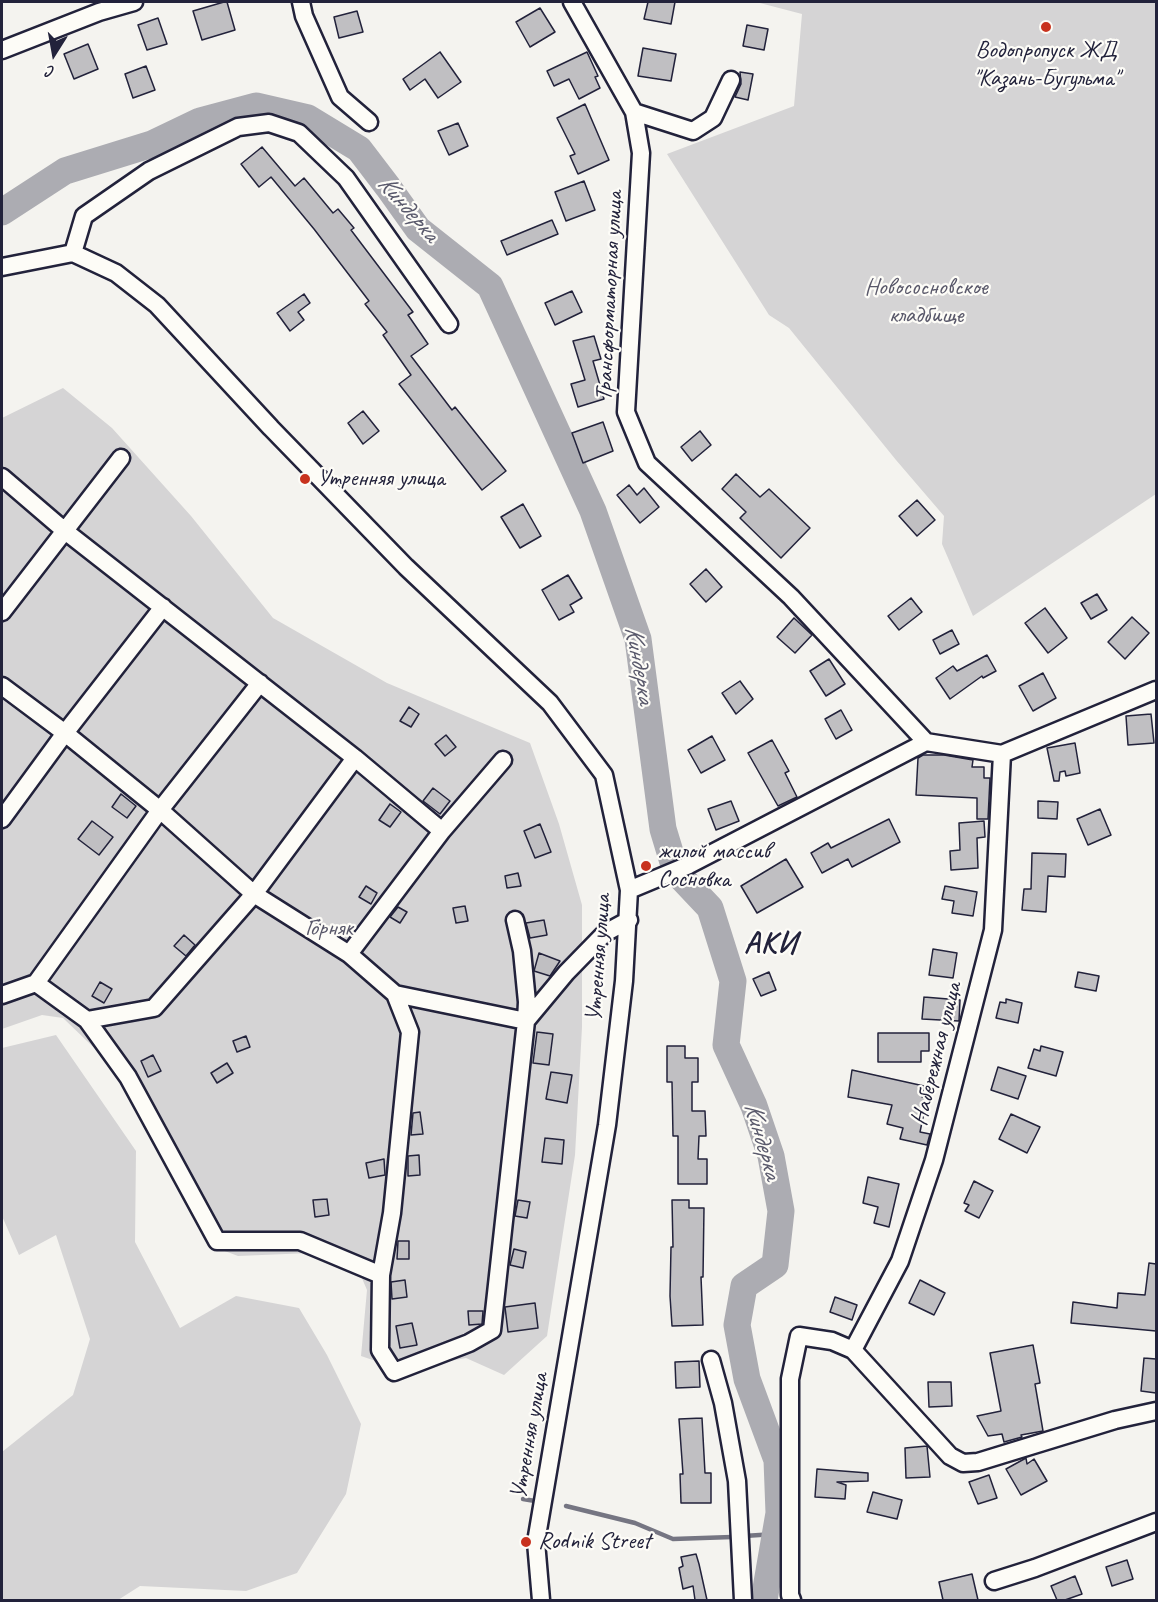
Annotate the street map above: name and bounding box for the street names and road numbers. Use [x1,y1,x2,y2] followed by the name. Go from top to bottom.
[590,190,630,402] street label: Трансформаторная улица
[580,893,618,1023] street label: Утренняя улица
[905,979,969,1129] street label: Набережная улица
[505,1371,555,1501] street label: Утренняя улица

